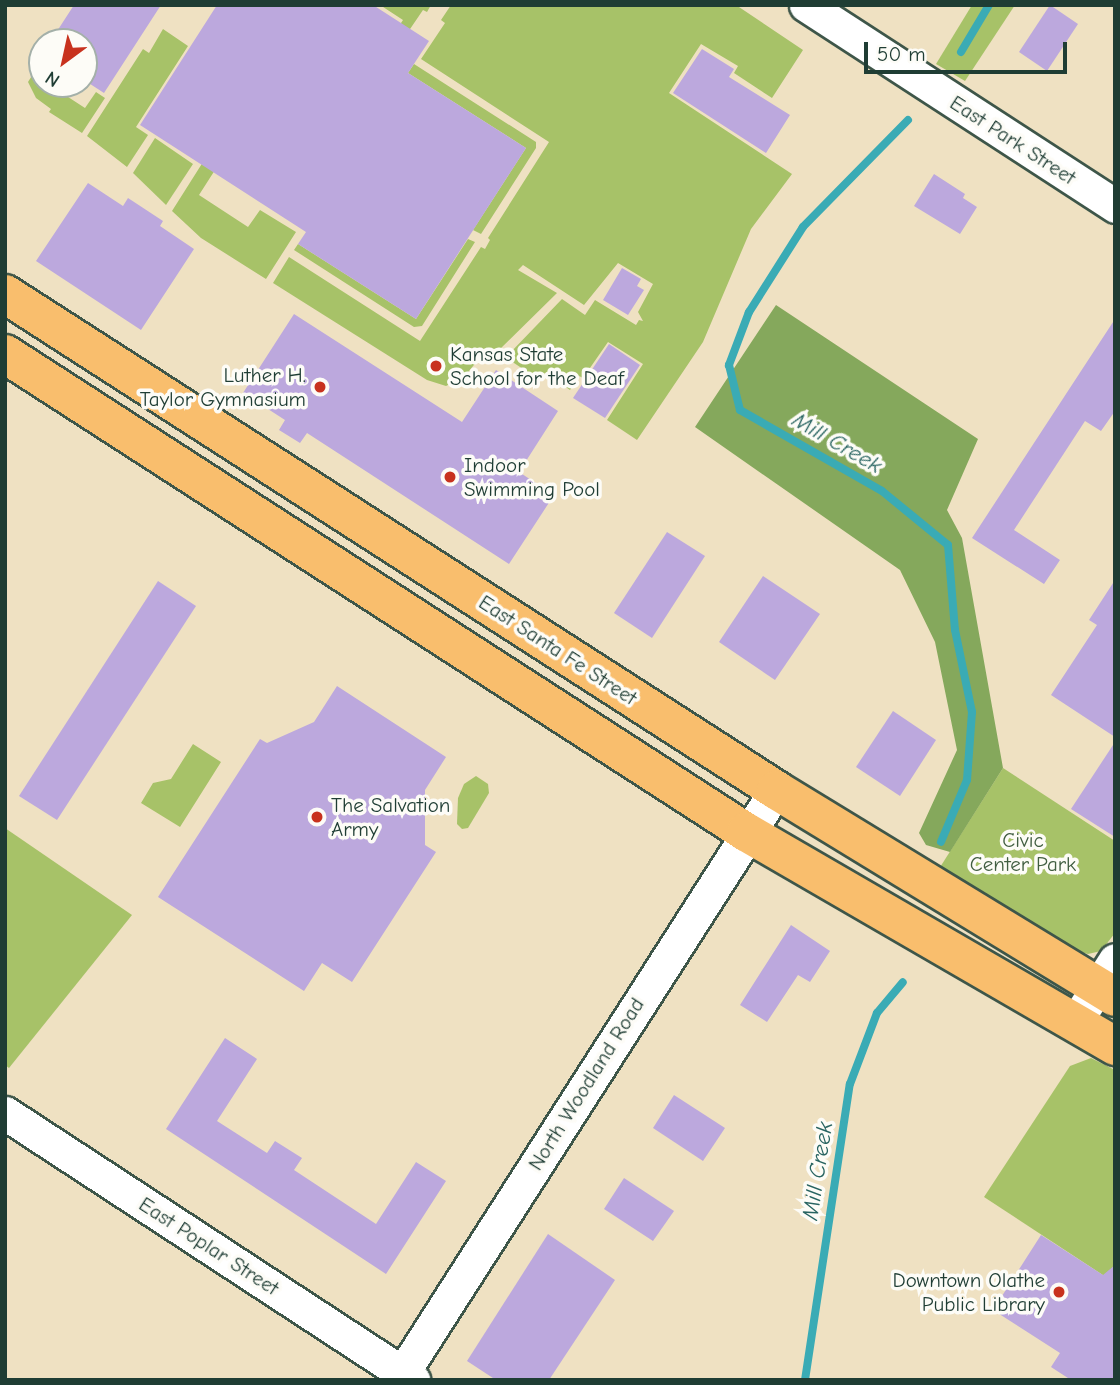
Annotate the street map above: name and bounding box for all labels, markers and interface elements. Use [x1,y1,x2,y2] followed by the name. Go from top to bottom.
[28,28,98,98] north arrow
[868,28,1071,72] scale bar
[877,42,926,66] text: 50 m
[41,66,64,92] text: N
[945,90,1081,190] street label: East Park Street
[450,341,624,391] place label: Kansas State School for the Deaf
[428,358,444,374] marker: Kansas State School for the Deaf
[140,362,306,412] place label: Luther H. Taylor Gymnasium
[312,379,328,395] marker: Luther H. Taylor Gymnasium
[787,406,887,480] water label: Mill Creek
[464,452,600,502] place label: Indoor Swimming Pool
[442,469,458,485] marker: Indoor Swimming Pool
[474,589,642,711] street label: East Santa Fe Street
[331,792,450,842] place label: The Salvation Army
[309,809,325,825] marker: The Salvation Army
[970,827,1076,877] park label: Civic Center Park
[523,993,649,1175] street label: North Woodland Road
[797,1120,839,1222] water label: Mill Creek
[134,1191,284,1301] street label: East Poplar Street
[892,1267,1045,1317] place label: Downtown Olathe Public Library
[1051,1284,1067,1300] marker: Downtown Olathe Public Library

